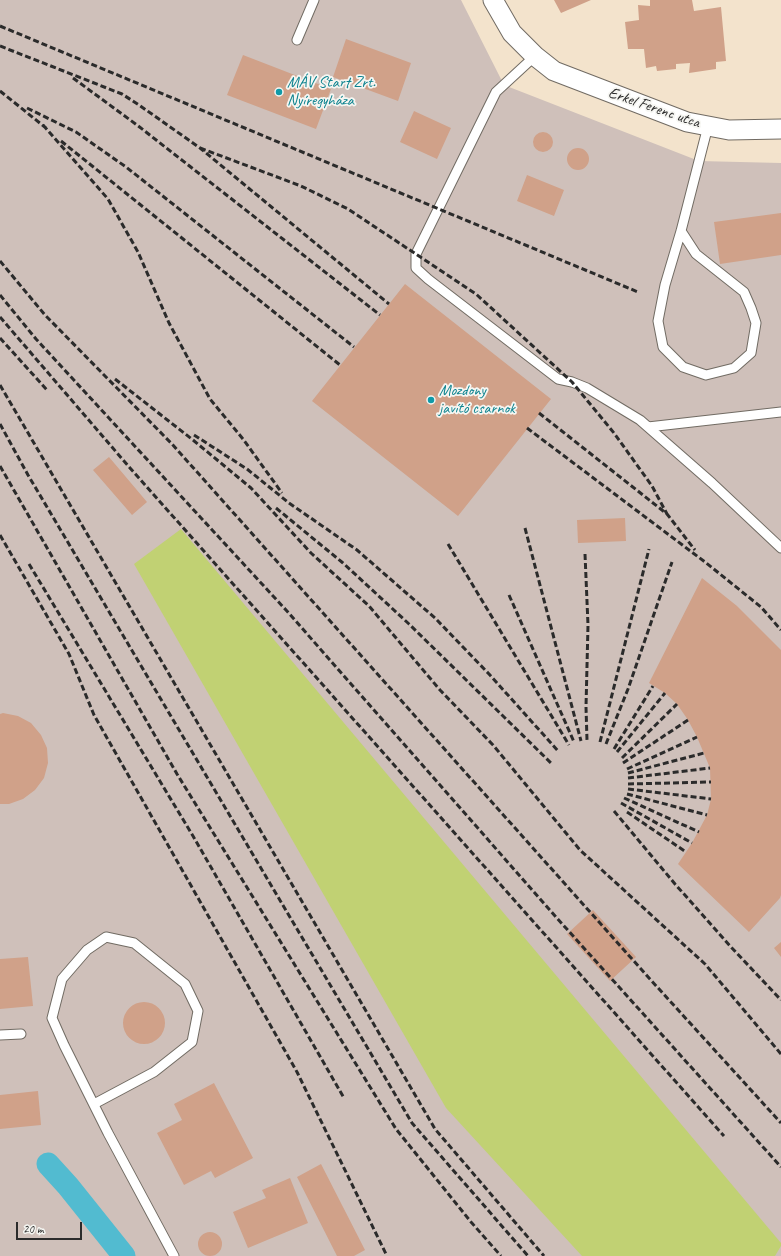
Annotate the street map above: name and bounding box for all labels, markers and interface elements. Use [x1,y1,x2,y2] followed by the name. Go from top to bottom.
[287,73,376,111] place label: MÁV Start Zrt. Nyíregyháza
[606,83,702,133] street label: Erkel Ferenc utca
[274,87,284,97] marker: MÁV Start Zrt. Nyíregyháza
[439,381,515,419] place label: Mozdony javító csarnok
[426,395,436,405] marker: Mozdony javító csarnok
[18,1214,84,1240] scale bar
[23,1221,43,1237] text: 20 m

